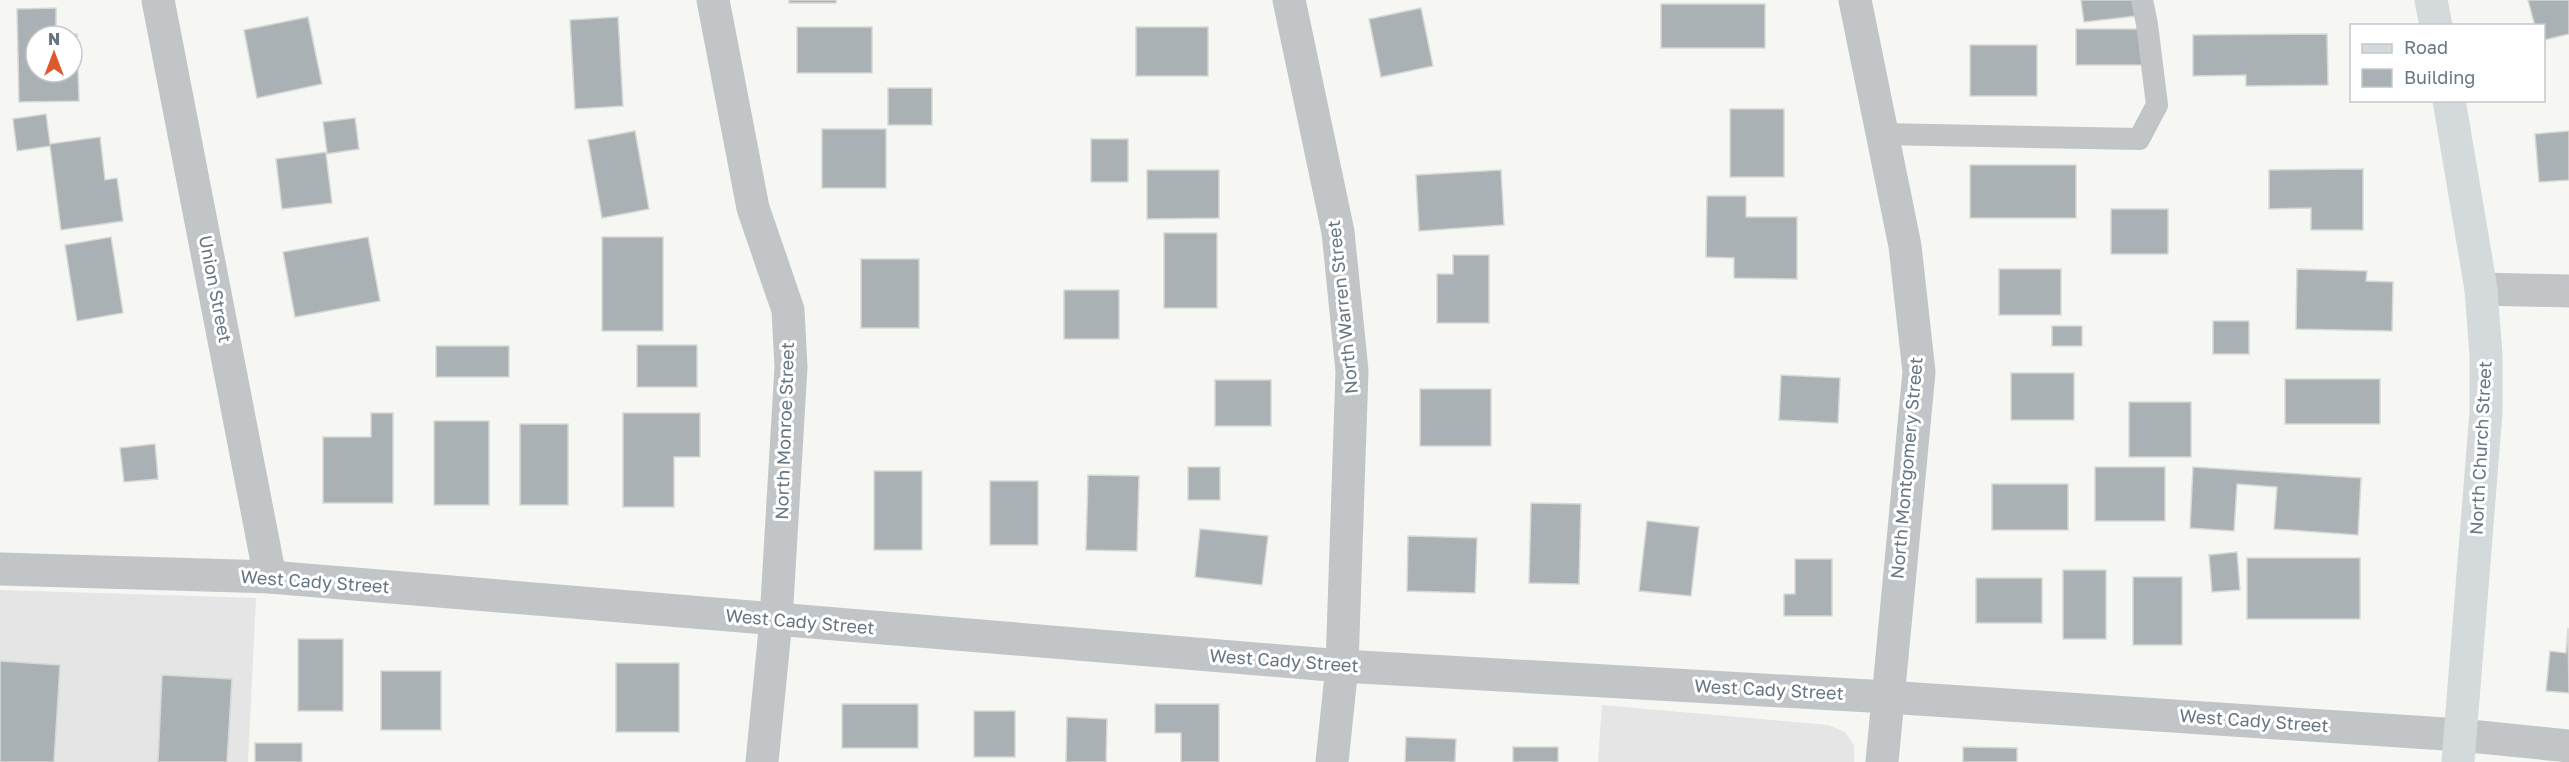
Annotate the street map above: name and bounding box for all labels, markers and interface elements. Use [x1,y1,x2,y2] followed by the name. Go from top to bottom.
[24,24,84,84] north arrow
[2350,24,2545,102] legend
[48,29,60,49] text: N
[2404,36,2448,58] text: Road
[2404,66,2475,88] text: Building
[1322,219,1362,395] street label: North Warren Street
[195,233,237,344] street label: Union Street
[770,342,798,520] street label: North Monroe Street
[1885,356,1927,580] street label: North Montgomery Street
[2464,360,2496,536] street label: North Church Street
[240,565,390,597] street label: West Cady Street
[725,604,876,638] street label: West Cady Street
[1209,644,1359,676] street label: West Cady Street
[1694,674,1844,704] street label: West Cady Street
[2179,704,2329,736] street label: West Cady Street

